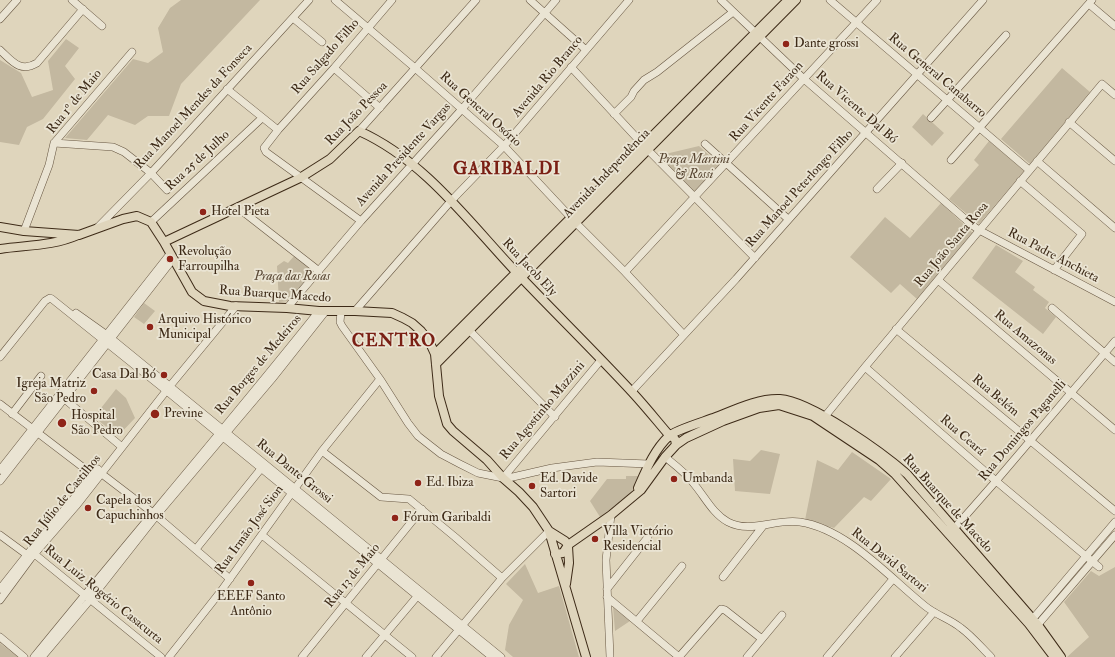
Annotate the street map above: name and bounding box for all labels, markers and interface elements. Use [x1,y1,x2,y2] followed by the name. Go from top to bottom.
[289,16,363,98] street label: Rua Salgado Filho
[885,30,989,122] street label: Rua General Canabarro
[509,33,587,121] street label: Avenida Rio Branco
[794,36,859,52] place label: Dante grossi
[781,39,791,49] marker: Dante grossi
[132,41,256,173] street label: Rua Manoel Mendes da Fonseca
[727,59,807,145] street label: Rua Vicente Faraon
[44,67,106,137] street label: Rua 1º de Maio
[812,68,900,148] street label: Rua Vicente Dal Bó
[436,69,524,151] street label: Rua General Osório
[323,79,391,149] street label: Rua João Pessoa
[353,100,455,210] street label: Avenida Presidente Vargas
[560,126,654,222] street label: Avenida Independência
[163,127,233,195] street label: Rua 25 de Julho
[743,127,857,251] street label: Rua Manoel Peterlongo Filho
[658,152,730,183] park label: Praça Martini & Rossi
[453,160,561,180] district label: GARIBALDI
[912,199,992,291] street label: Rua João Santa Rosa
[211,204,269,220] place label: Hotel Pieta
[198,207,208,217] marker: Hotel Pieta
[1005,225,1101,287] street label: Rua Padre Anchieta
[498,236,560,300] street label: Rua Jacob Ely
[178,244,239,275] place label: Revolução Farroupilha
[165,254,175,264] marker: Revolução Farroupilha
[254,269,330,285] park label: Praça das Rosas
[218,283,332,307] street label: Rua Buarque Macedo
[991,307,1059,369] street label: Rua Amazonas
[158,312,251,343] place label: Arquivo Histórico Municipal
[213,312,305,418] street label: Rua Borges de Medeiros
[145,322,155,332] marker: Arquivo Histórico Municipal
[352,332,436,352] district label: CENTRO
[497,359,589,463] street label: Rua Agostinho Mazzini
[92,367,156,383] place label: Casa Dal Bó
[159,370,169,380] marker: Casa Dal Bó
[968,372,1022,420] street label: Rua Belém
[16,376,86,407] place label: Igreja Matriz São Pedro
[976,377,1070,485] street label: Rua Domingos Paganelli
[89,386,99,396] marker: Igreja Matriz São Pedro
[164,406,203,422] place label: Previne
[71,408,123,439] place label: Hospital São Pedro
[149,408,161,420] marker: Previne
[936,412,988,460] street label: Rua Ceará
[56,417,68,429] marker: Hospital São Pedro
[253,437,335,507] street label: Rua Dante Grossi
[21,452,105,550] street label: Rua Júlio de Castilhos
[899,452,995,556] street label: Rua Buarque de Macedo
[540,471,598,502] place label: Ed. Davide Sartori
[682,471,733,487] place label: Umbanda
[669,474,679,484] marker: Umbanda
[426,475,474,491] place label: Ed. Ibiza
[413,478,423,488] marker: Ed. Ibiza
[527,481,537,491] marker: Ed. Davide Sartori
[213,483,287,577] street label: Rua Irmão José Sion
[96,493,164,524] place label: Capela dos Capuchinhos
[83,503,93,513] marker: Capela dos Capuchinhos
[403,510,491,526] place label: Fórum Garibaldi
[390,513,400,523] marker: Fórum Garibaldi
[603,524,673,555] place label: Villa Victório Residencial
[848,525,930,597] street label: Rua David Sartori
[590,534,600,544] marker: Villa Victório Residencial
[322,541,384,611] street label: Rua 13 de Maio
[41,542,165,648] street label: Rua Luiz Rogério Casacurta
[246,578,256,588] marker: EEEF Santo Antônio
[217,589,285,620] place label: EEEF Santo Antônio

